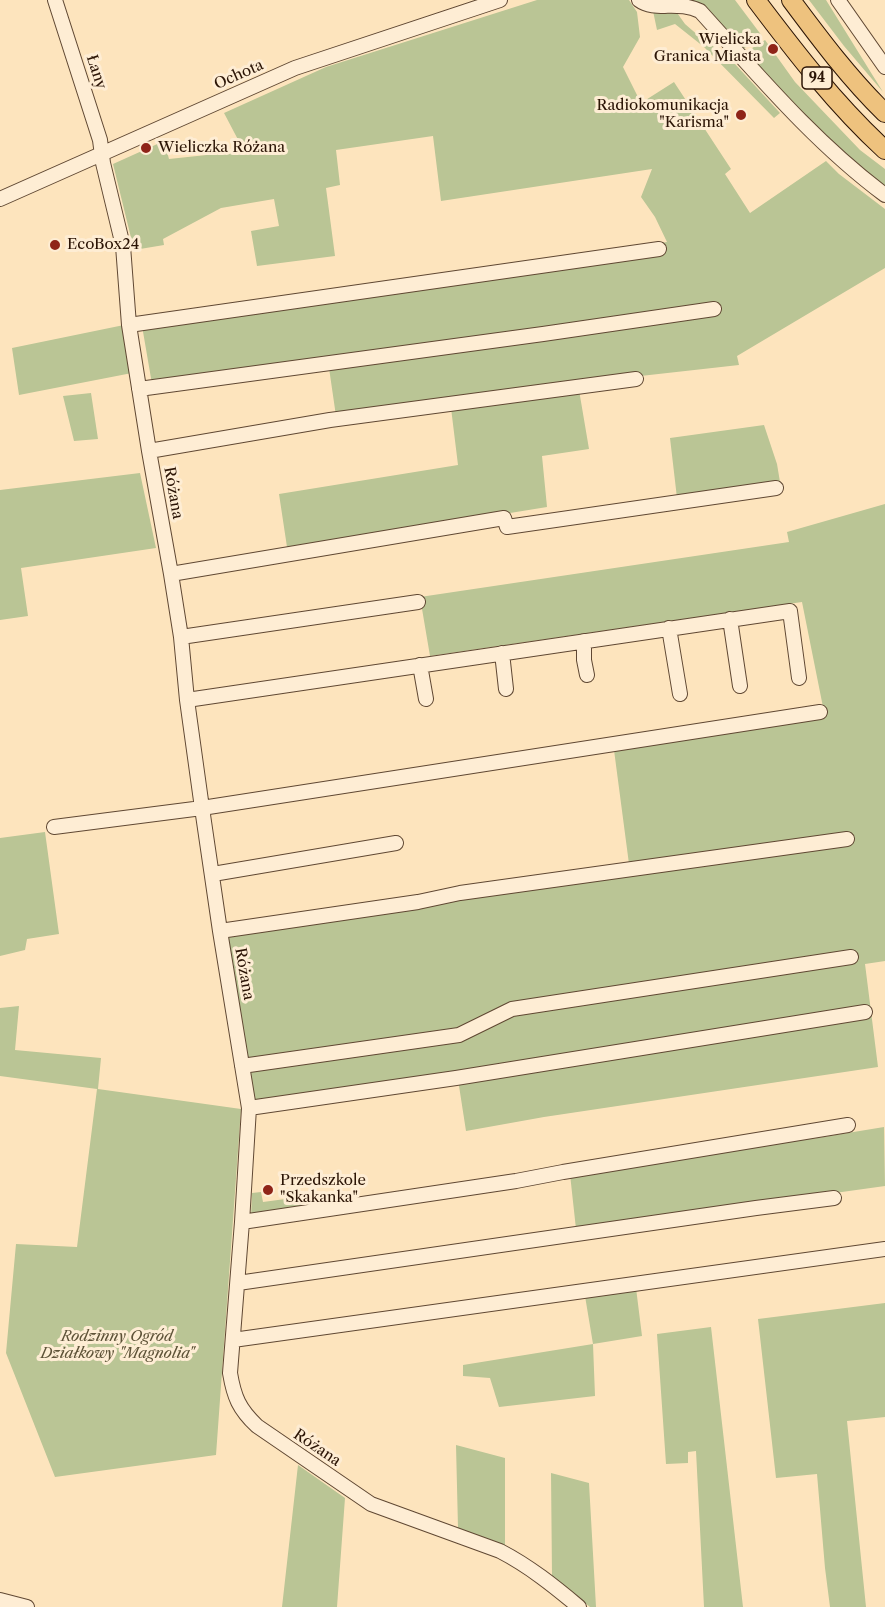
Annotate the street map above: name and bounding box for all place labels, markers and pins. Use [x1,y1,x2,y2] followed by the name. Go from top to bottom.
[654,31,761,66] place label: Wielicka Granica Miasta
[766,42,780,56] marker: Wielicka Granica Miasta
[596,97,729,132] place label: Radiokomunikacja "Karisma"
[734,108,748,122] marker: Radiokomunikacja "Karisma"
[158,139,285,157] place label: Wieliczka Różana
[139,141,153,155] marker: Wieliczka Różana
[67,236,139,254] place label: EcoBox24
[48,238,62,252] marker: EcoBox24
[280,1172,366,1207] place label: Przedszkole "Skakanka"
[261,1183,275,1197] marker: Przedszkole "Skakanka"

